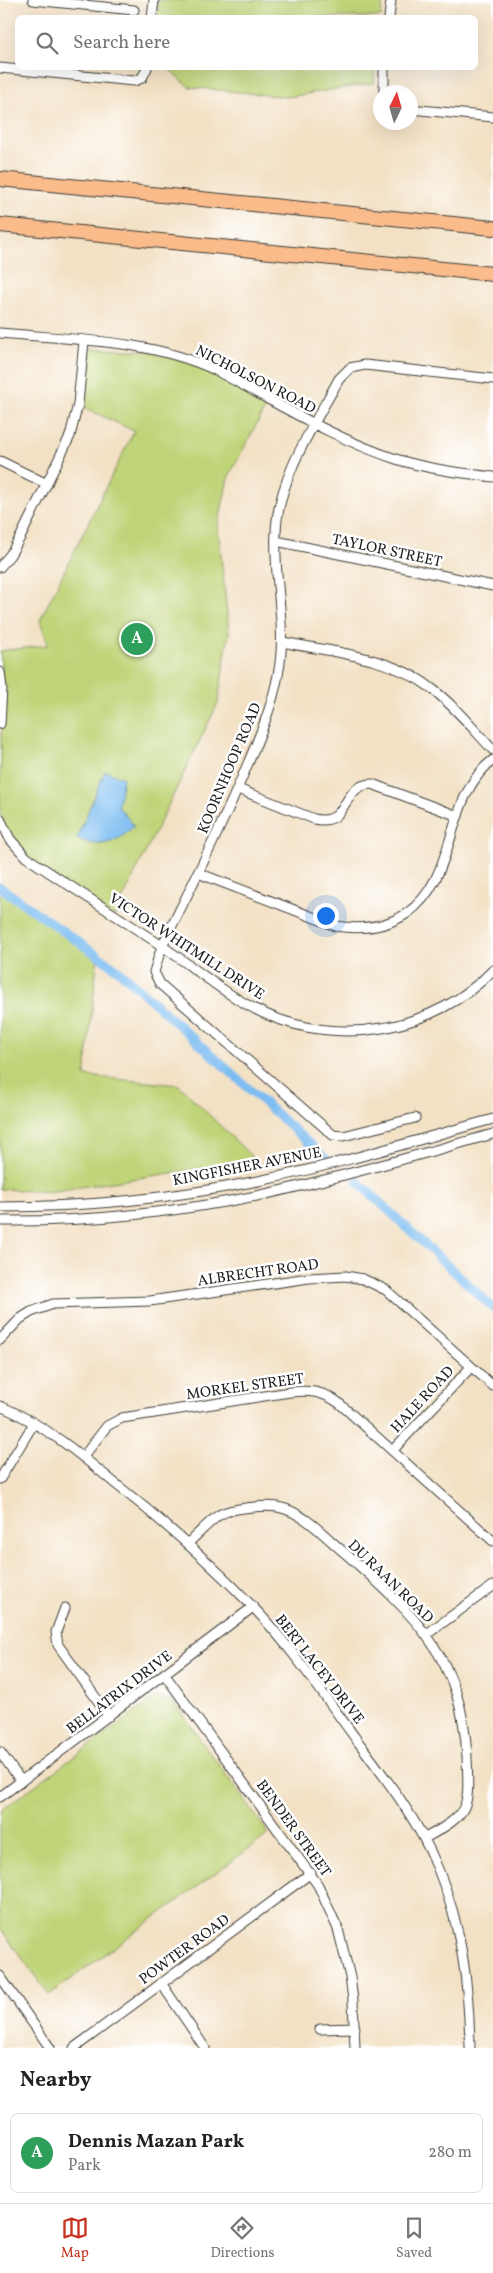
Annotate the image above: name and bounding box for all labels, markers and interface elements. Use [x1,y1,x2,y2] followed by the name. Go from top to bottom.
[15,15,478,70] search box
[33,29,61,57] icon: search
[73,30,170,56] text: Search here
[373,85,418,130] north arrow
[191,341,319,420] street label: NICHOLSON ROAD
[330,530,444,573] street label: TAYLOR STREET
[121,620,153,658] pin: A
[193,700,267,837] street label: KOORNHOOP ROAD
[104,889,268,1006] street label: VICTOR WHITMILL DRIVE
[313,903,339,929] your location
[171,1143,323,1192] street label: KINGFISHER AVENUE
[196,1255,320,1292] street label: ALBRECHT ROAD
[387,1362,460,1438] street label: HALE ROAD
[185,1369,306,1406] street label: MORKEL STREET
[342,1536,438,1629] street label: DU RAAN ROAD
[269,1611,368,1729] street label: BERT LACEY DRIVE
[63,1646,177,1740] street label: BELLATRIX DRIVE
[250,1776,335,1882] street label: BENDER STREET
[135,1910,235,1990] street label: POWTER ROAD
[20,2066,91,2095] text: Nearby
[68,2129,244,2155] text: Dennis Mazan Park
[31,2142,43,2164] text: A
[428,2142,472,2164] text: 280 m
[68,2155,101,2177] text: Park
[61,2214,89,2263] tab: Map
[210,2214,275,2263] tab: Directions
[396,2214,432,2263] tab: Saved

